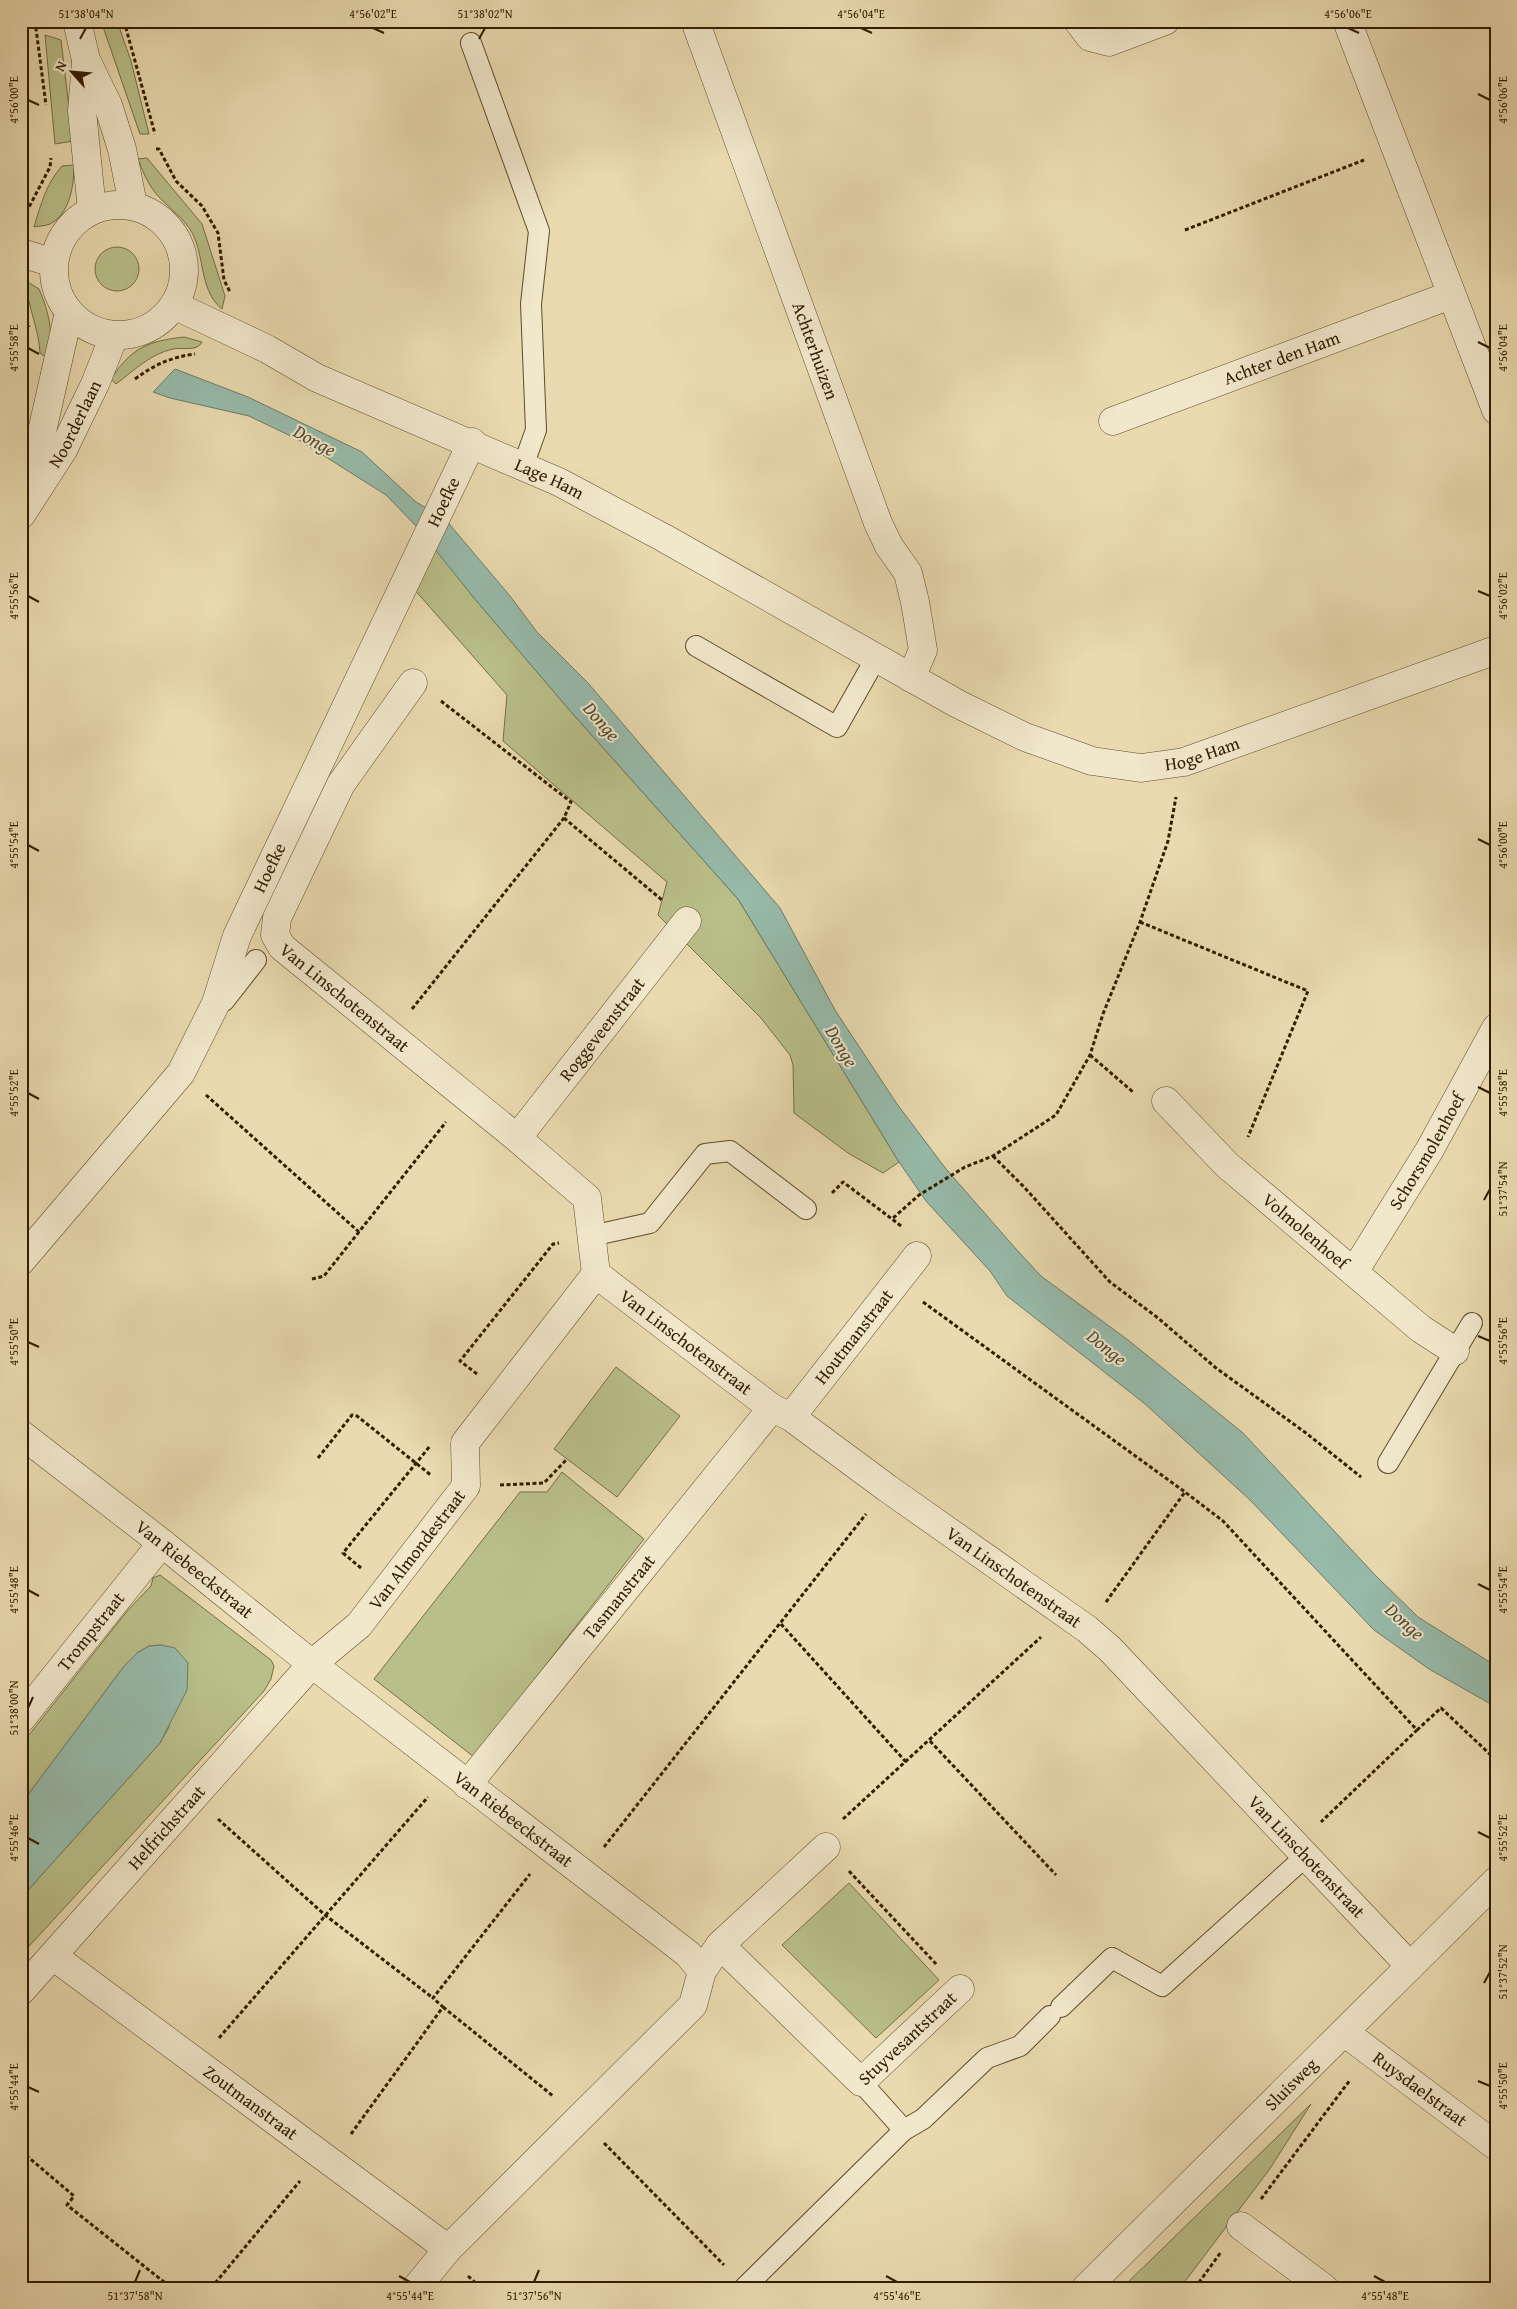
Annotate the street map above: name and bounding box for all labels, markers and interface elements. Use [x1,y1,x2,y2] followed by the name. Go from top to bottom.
[58,5,114,22] text: 51°38'04"N
[349,5,397,22] text: 4°56'02"E
[457,5,513,22] text: 51°38'02"N
[837,5,885,22] text: 4°56'04"E
[1324,5,1372,22] text: 4°56'06"E
[48,48,98,98] north arrow
[49,57,72,75] text: N
[5,76,22,124] text: 4°56'00"E
[1494,76,1511,124] text: 4°56'06"E
[785,298,846,403] street label: Achterhuizen
[5,324,22,372] text: 4°55'58"E
[1219,324,1344,392] street label: Achter den Ham
[1494,324,1511,372] text: 4°56'04"E
[41,375,108,473] street label: Noorderlaan
[288,416,342,463] water label: Donge
[511,451,590,506] street label: Lage Ham
[420,472,467,531] street label: Hoefke
[5,572,22,620] text: 4°55'56"E
[1494,572,1511,620] text: 4°56'02"E
[576,694,627,747] water label: Donge
[1163,729,1244,778] street label: Hoge Ham
[5,821,22,869] text: 4°55'54"E
[1494,821,1511,869] text: 4°56'00"E
[246,838,293,897] street label: Hoefke
[274,936,416,1059] street label: Van Linschotenstraat
[552,971,651,1087] street label: Roggeveenstraat
[818,1019,866,1073] water label: Donge
[5,1069,22,1117] text: 4°55'52"E
[1494,1069,1511,1117] text: 4°55'58"E
[1382,1086,1472,1215] street label: Schorsmolenhoef
[1494,1161,1511,1217] text: 51°37'54"N
[1256,1186,1357,1277] street label: Volmolenhoef
[807,1282,900,1390] street label: Houtmanstraat
[614,1283,759,1402] street label: Van Linschotenstraat
[1494,1317,1511,1365] text: 4°55'56"E
[5,1318,22,1366] text: 4°55'50"E
[1080,1321,1133,1372] water label: Donge
[362,1483,472,1615] street label: Van Almondestraat
[130,1513,260,1625] street label: Van Riebeeckstraat
[941,1520,1088,1635] street label: Van Linschotenstraat
[576,1548,662,1645] street label: Tasmanstraat
[5,1566,22,1614] text: 4°55'48"E
[1494,1566,1511,1614] text: 4°55'54"E
[50,1585,131,1677] street label: Trompstraat
[1378,1595,1431,1647] water label: Donge
[5,1680,22,1736] text: 51°38'00"N
[448,1764,579,1874] street label: Van Riebeeckstraat
[121,1778,212,1876] street label: Helfrichstraat
[1242,1789,1372,1924] street label: Van Linschotenstraat
[5,1814,22,1862] text: 4°55'46"E
[1494,1814,1511,1862] text: 4°55'52"E
[1494,1944,1511,2000] text: 51°37'52"N
[852,1984,963,2091] street label: Stuyvesantstraat
[1367,2044,1474,2133] street label: Ruysdaelstraat
[1258,2051,1324,2117] street label: Sluisweg
[198,2058,305,2147] street label: Zoutmanstraat
[1494,2062,1511,2110] text: 4°55'50"E
[5,2063,22,2111] text: 4°55'44"E
[107,2287,163,2304] text: 51°37'58"N
[386,2287,434,2304] text: 4°55'44"E
[506,2287,562,2304] text: 51°37'56"N
[873,2287,921,2304] text: 4°55'46"E
[1361,2287,1409,2304] text: 4°55'48"E

